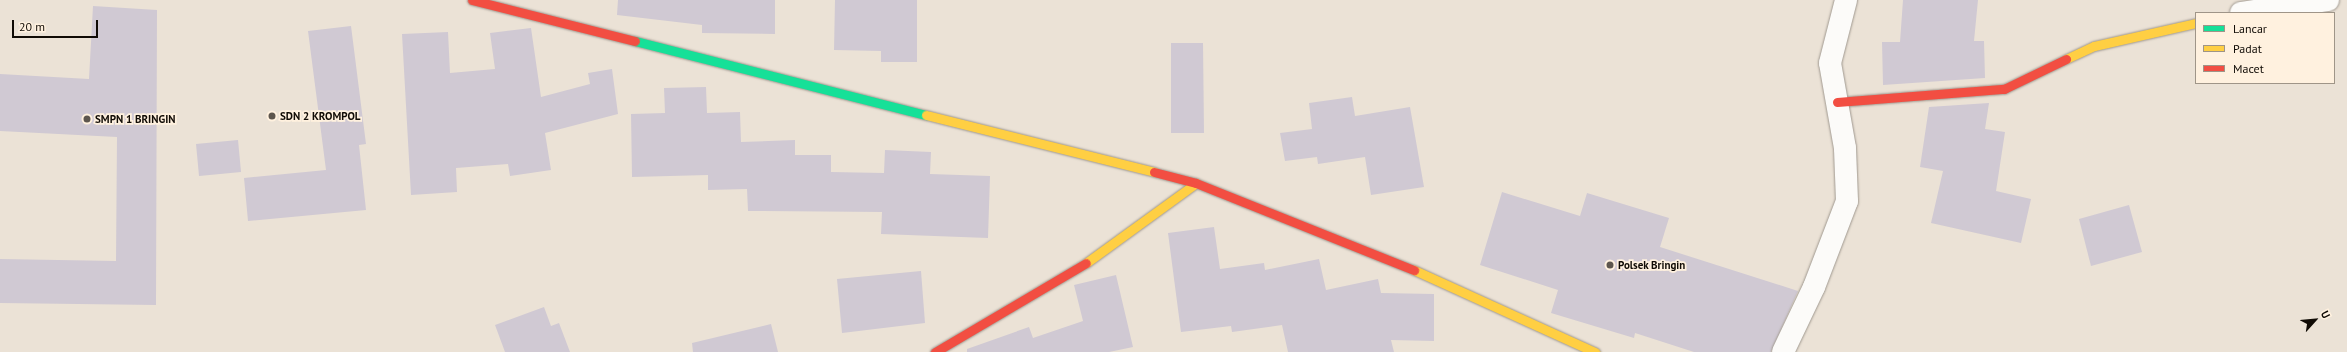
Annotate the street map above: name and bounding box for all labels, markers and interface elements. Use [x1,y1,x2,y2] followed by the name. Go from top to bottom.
[14,12,100,38] scale bar
[2195,12,2335,84] legend
[19,19,45,34] text: 20 m
[2233,21,2267,36] text: Lancar
[2233,41,2262,56] text: Padat
[2233,61,2264,76] text: Macet
[280,109,360,123] place label: SDN 2 KROMPOL
[267,111,277,121] marker: SDN 2 KROMPOL
[95,112,175,126] place label: SMPN 1 BRINGIN
[82,114,92,124] marker: SMPN 1 BRINGIN
[1618,258,1686,272] place label: Polsek Bringin
[1605,260,1615,270] marker: Polsek Bringin
[2295,300,2335,340] north arrow
[2318,308,2333,321] text: U

